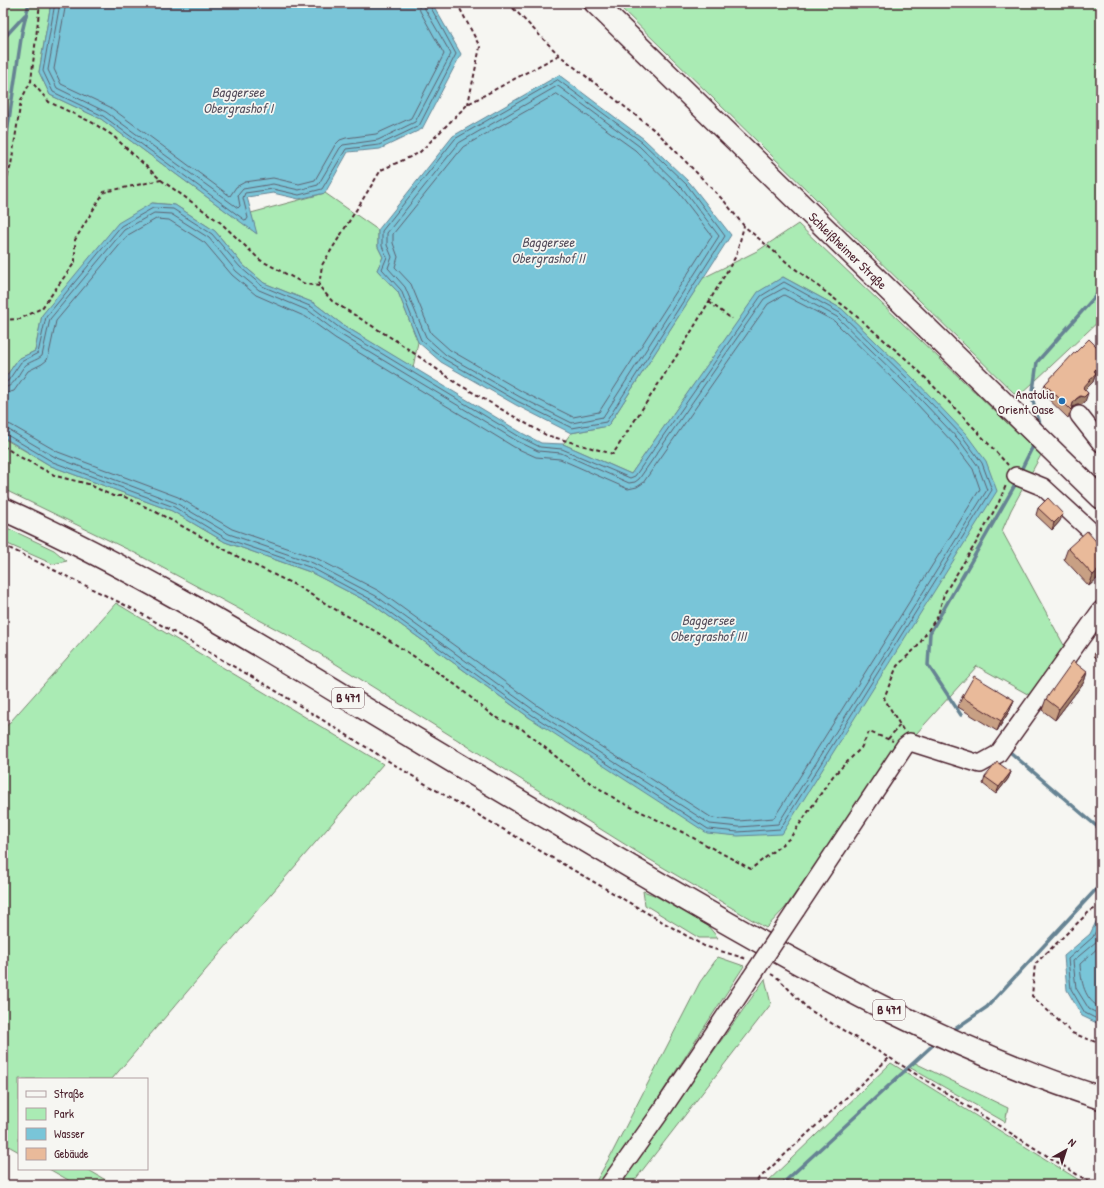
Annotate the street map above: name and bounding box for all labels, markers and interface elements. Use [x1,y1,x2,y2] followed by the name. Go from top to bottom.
[203,82,275,118] water label: Baggersee Obergrashof I
[805,208,891,293] street label: Schleißheimer Straße
[511,232,586,268] water label: Baggersee Obergrashof II
[998,385,1054,418] place label: Anatolia Orient Oase
[1057,396,1067,406] marker: Anatolia Orient Oase
[670,610,748,646] water label: Baggersee Obergrashof III
[332,688,364,708] road number: B 471
[873,1000,905,1020] road number: B 471
[18,1078,148,1170] legend
[54,1085,84,1102] text: Straße
[54,1105,74,1122] text: Park
[54,1125,85,1142] text: Wasser
[1046,1130,1086,1170] north arrow
[1066,1135,1079,1150] text: N
[54,1145,89,1162] text: Gebäude

